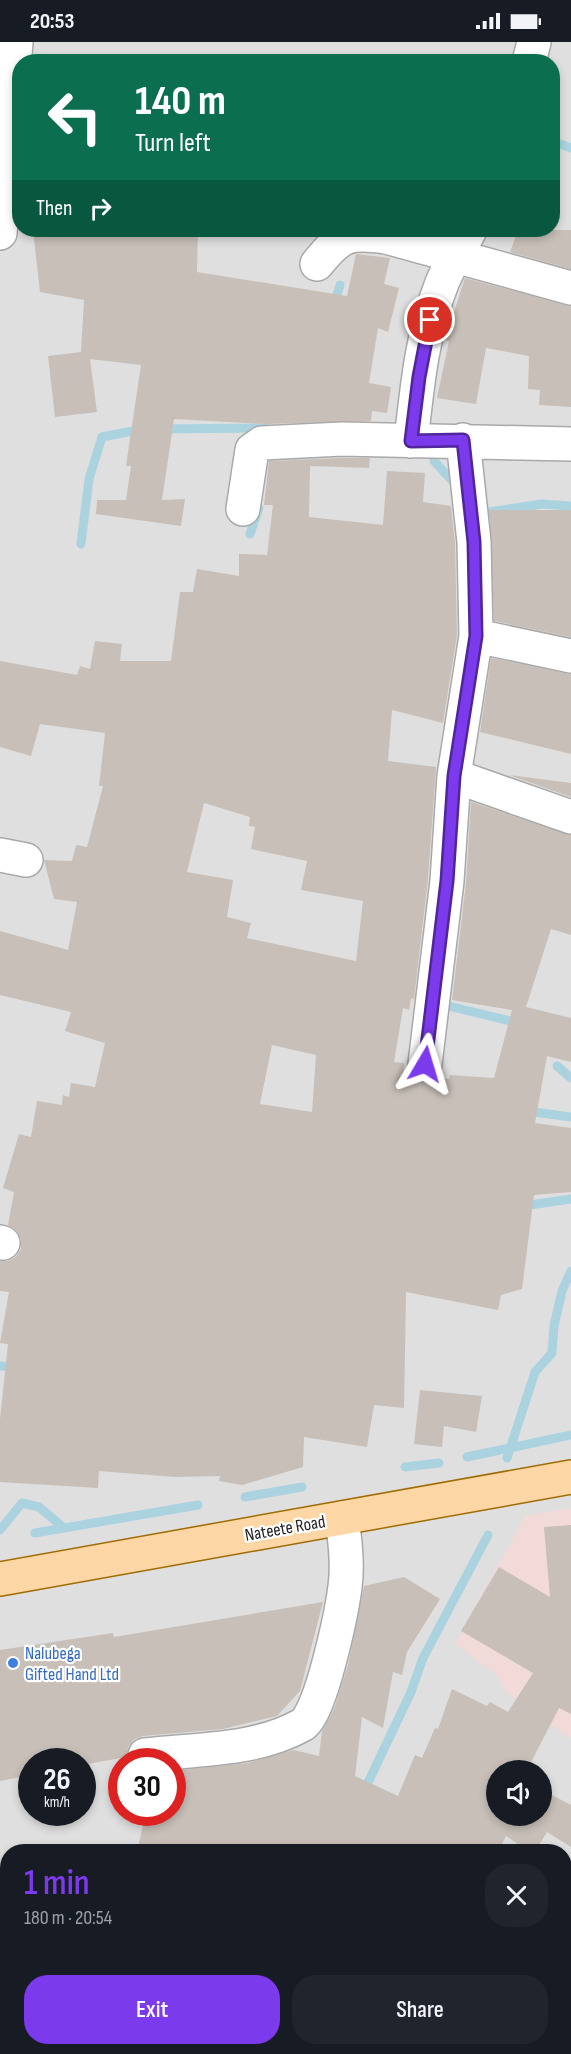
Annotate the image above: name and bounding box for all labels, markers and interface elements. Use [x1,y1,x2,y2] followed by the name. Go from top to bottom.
[30,8,74,35] text: 20:53
[135,76,226,127] text: 140 m
[36,78,114,156] icon: left
[135,127,211,159] text: Turn left
[84,192,117,225] icon: right
[36,195,72,222] text: Then
[404,294,455,345] pin
[413,303,446,336] icon: arrive
[393,1032,457,1096] position arrow
[243,1511,327,1546] street label: Nateete Road
[25,1643,119,1685] place label: Nalubega Gifted Hand Ltd
[6,1656,20,1670] marker: Nalubega Gifted Hand Ltd
[108,1748,186,1826] speed limit sign: 30
[486,1760,552,1826] map controls
[486,1760,552,1826] button: sound
[43,1762,71,1798] text: 26
[44,1793,70,1812] text: km/h
[24,1862,89,1905] text: 1 min
[485,1864,548,1927] button: close
[24,1906,112,1930] text: 180 m · 20:54
[24,1975,280,2044] button: Exit
[292,1975,548,2044] button: Share

